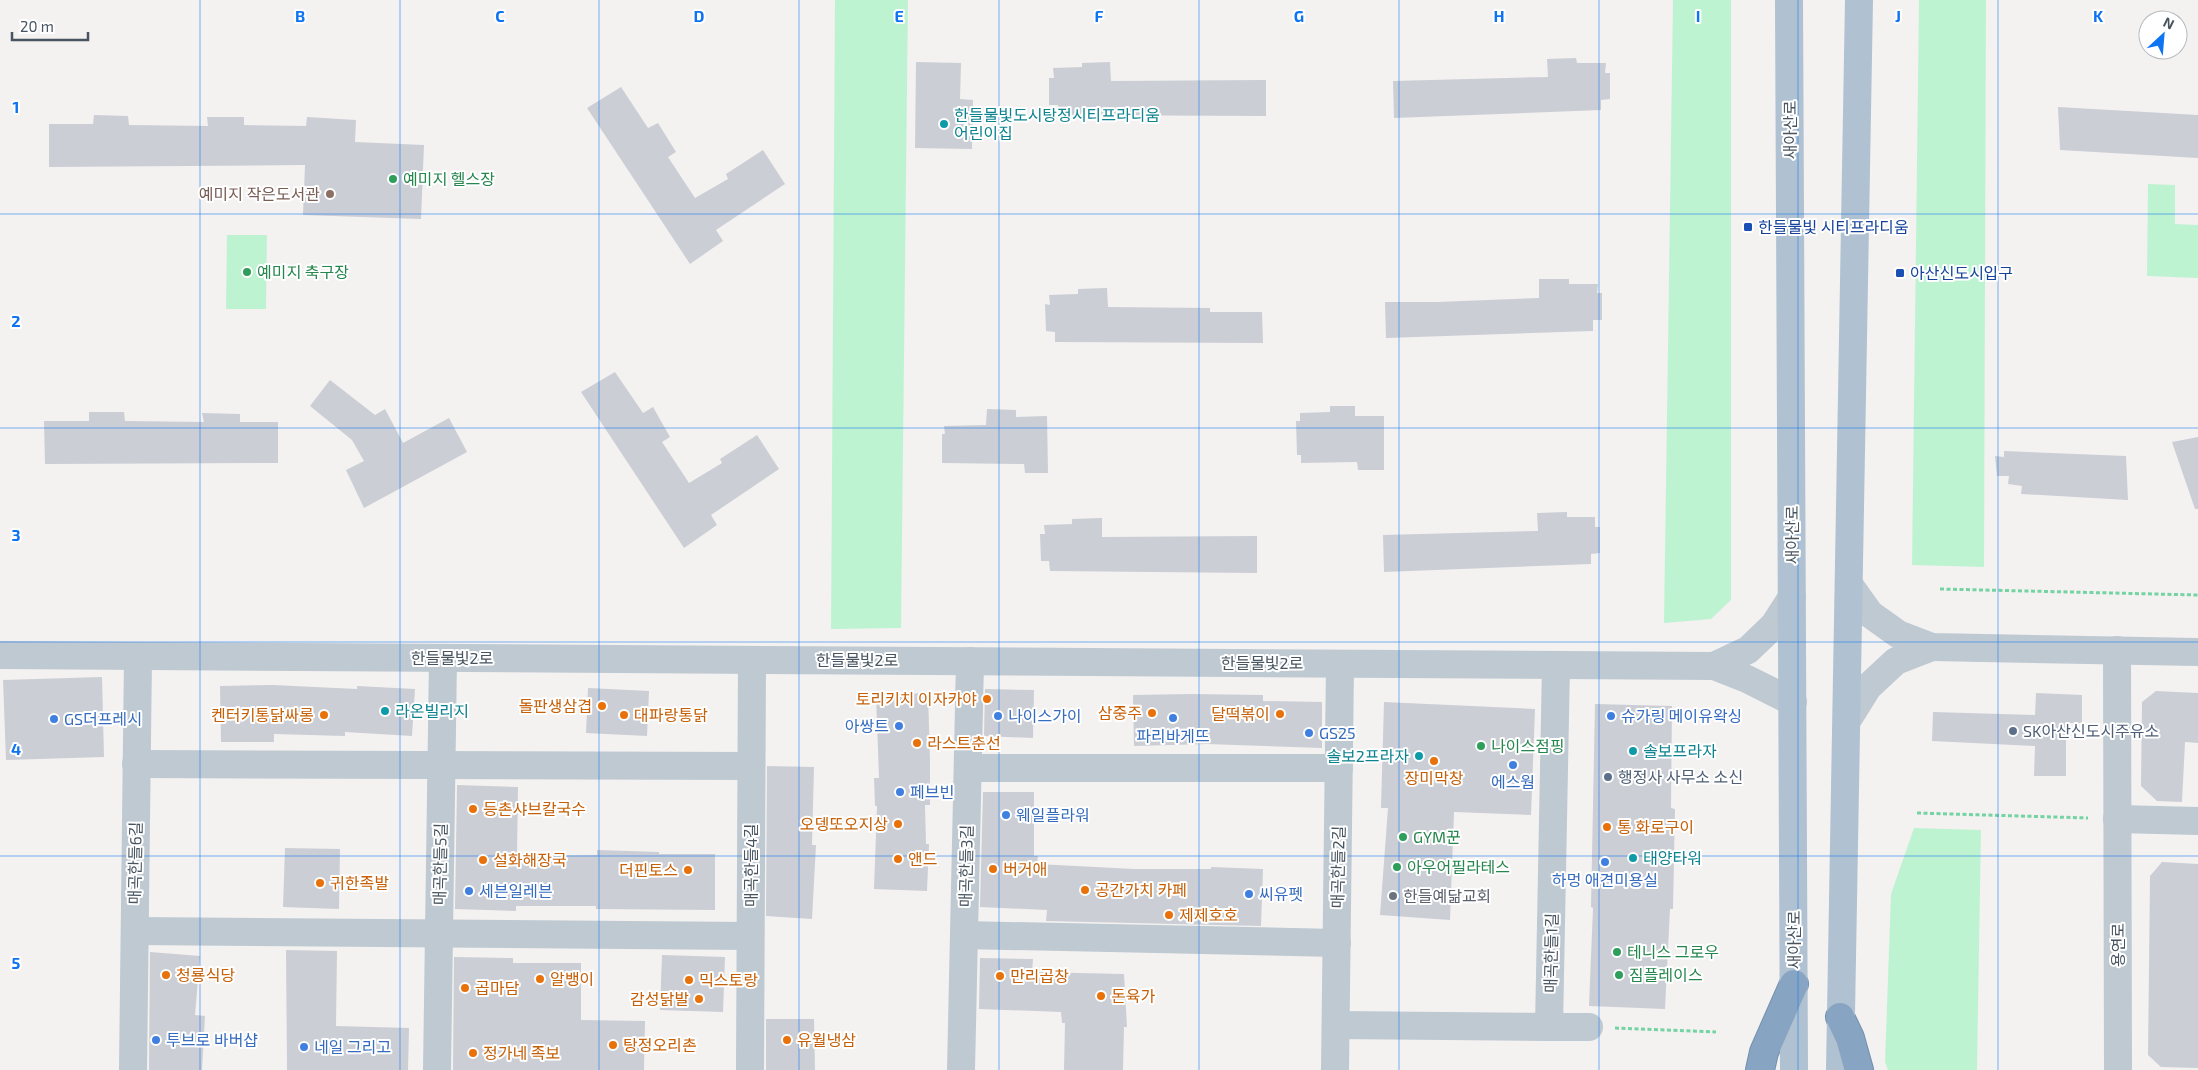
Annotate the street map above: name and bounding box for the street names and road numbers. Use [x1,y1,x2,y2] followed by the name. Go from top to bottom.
[1780,100,1799,159] street label: 새아산로
[1782,505,1801,564] street label: 새아산로
[411,648,494,667] street label: 한들물빛2로
[816,650,899,669] street label: 한들물빛2로
[1221,653,1304,672] street label: 한들물빛2로
[124,821,145,905] street label: 매곡한들6길
[429,823,450,905] street label: 매곡한들5길
[741,823,760,907] street label: 매곡한들4길
[955,825,976,907] street label: 매곡한들3길
[1327,826,1348,908] street label: 매곡한들2길
[1784,910,1803,969] street label: 새아산로
[1540,913,1561,993] street label: 매곡한들1길
[2108,923,2127,967] street label: 용연로

